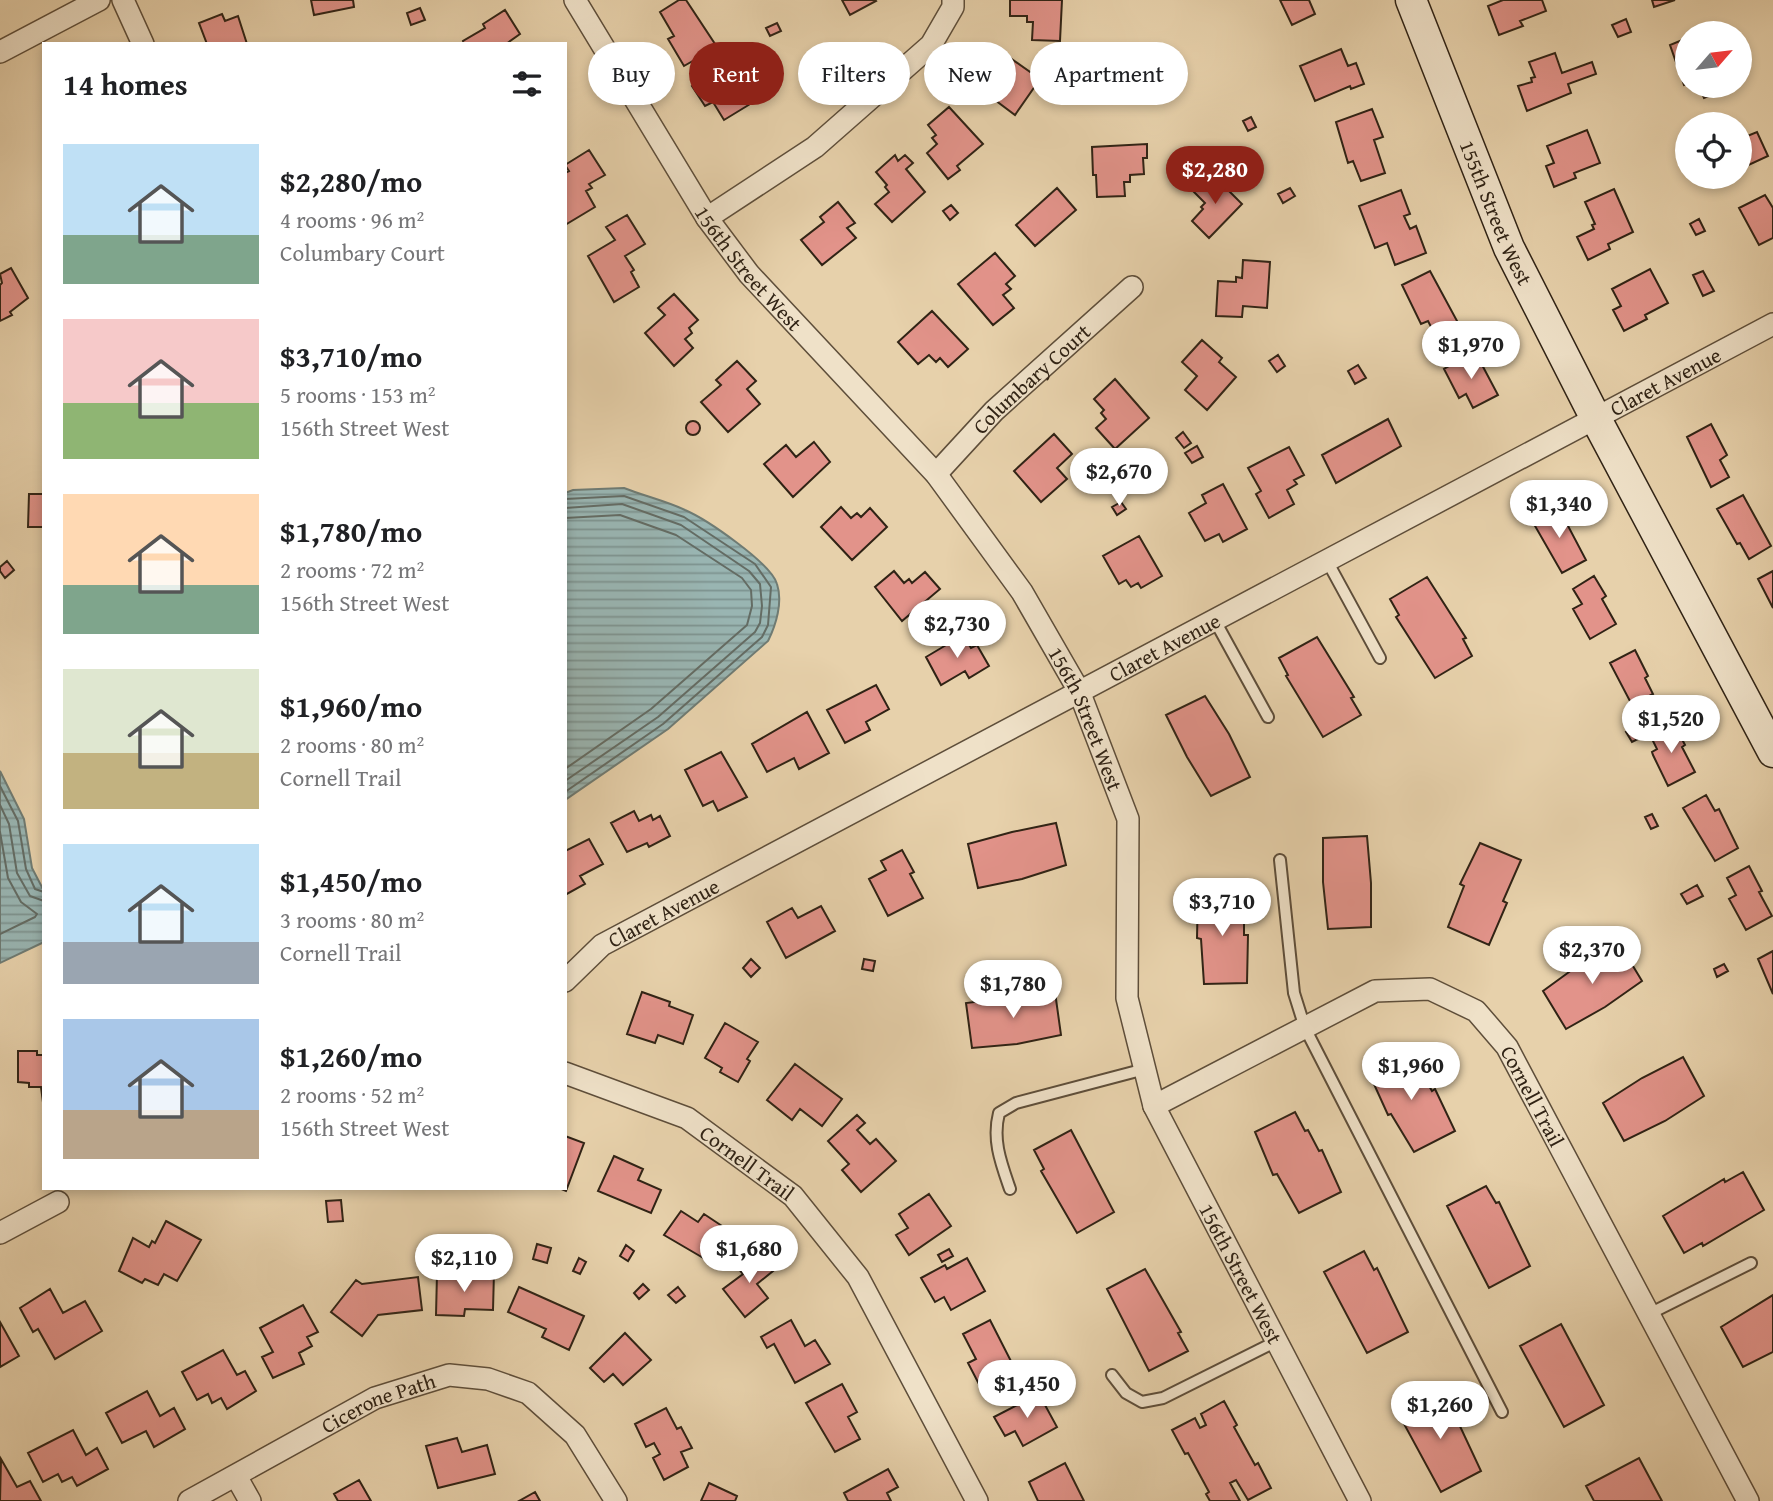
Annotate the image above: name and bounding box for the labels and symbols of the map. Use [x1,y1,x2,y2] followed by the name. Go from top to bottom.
[1675,21,1752,98] north arrow
[1452,135,1541,291] street label: 155th Street West
[1158,146,1272,206] pin: $2,280
[687,200,810,338] street label: 156th Street West
[965,316,1098,441] street label: Columbary Court
[1414,322,1528,381] pin: $1,970
[1604,339,1726,423] street label: Claret Avenue
[1062,448,1176,508] pin: $2,670
[1502,480,1616,540] pin: $1,340
[900,600,1014,660] pin: $2,730
[1103,604,1226,689] street label: Claret Avenue
[1041,641,1131,796] street label: 156th Street West
[1614,696,1728,755] pin: $1,520
[602,870,725,955] street label: Claret Avenue
[1165,878,1279,938] pin: $3,710
[1535,926,1649,986] pin: $2,370
[956,960,1070,1020] pin: $1,780
[1493,1040,1573,1152] street label: Cornell Trail
[1354,1042,1468,1102] pin: $1,960
[694,1117,801,1208] street label: Cornell Trail
[1192,1198,1291,1350] street label: 156th Street West
[692,1226,806,1285] pin: $1,680
[407,1234,521,1294] pin: $2,110
[970,1360,1084,1420] pin: $1,450
[315,1365,440,1441] street label: Cicerone Path
[1383,1382,1497,1441] pin: $1,260

